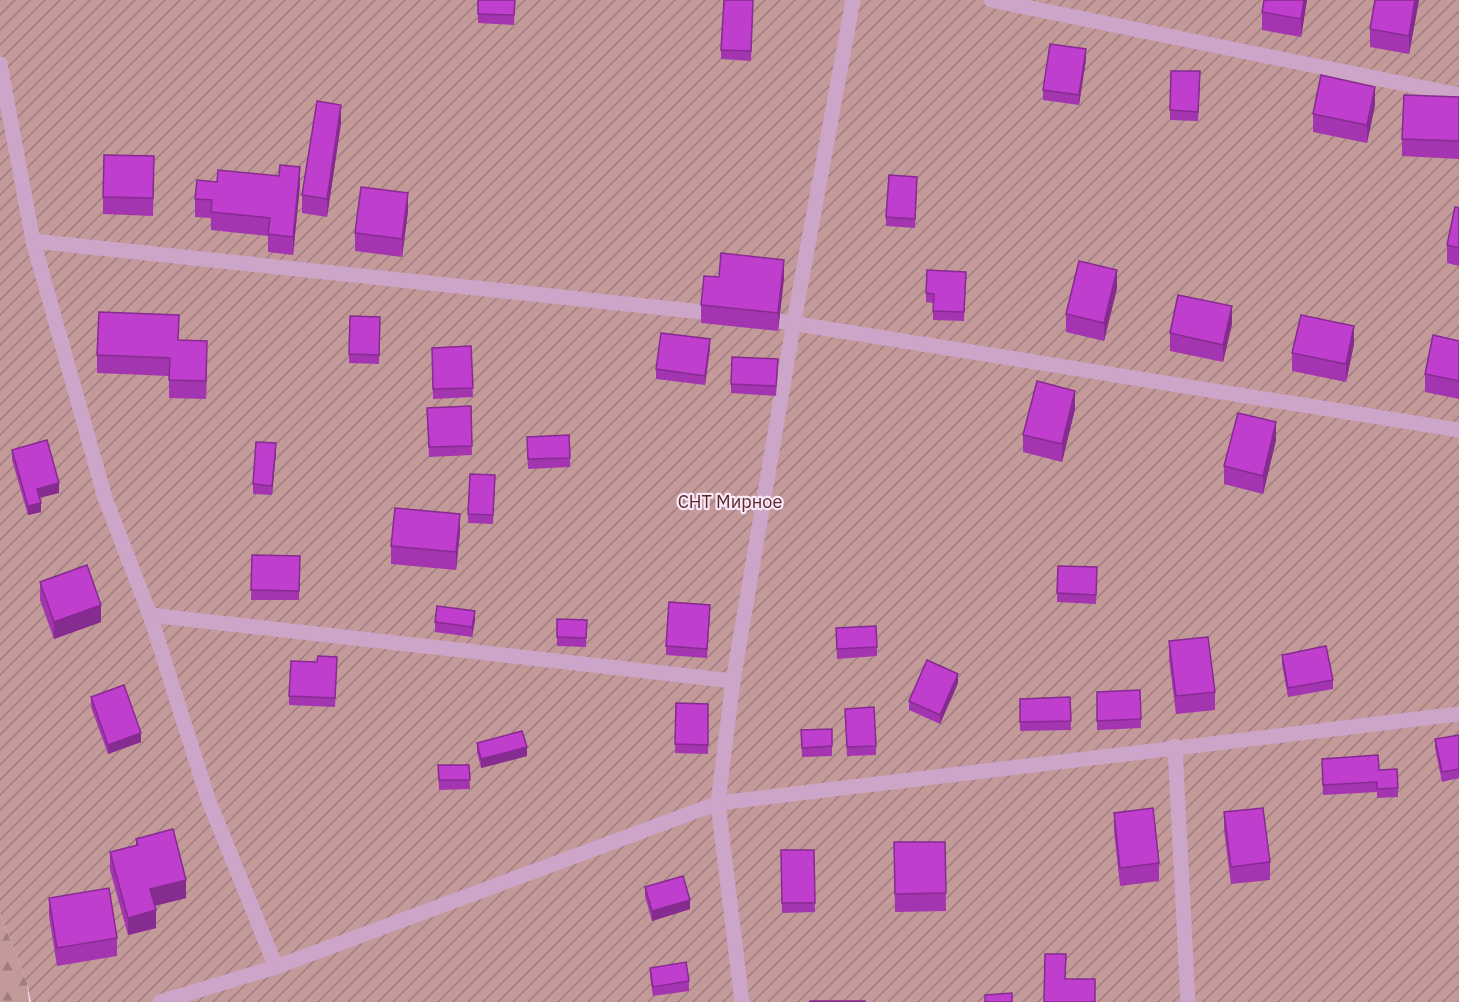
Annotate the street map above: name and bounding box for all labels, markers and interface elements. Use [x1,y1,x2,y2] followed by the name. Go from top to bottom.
[678,490,782,513] park label: СНТ Мирное

